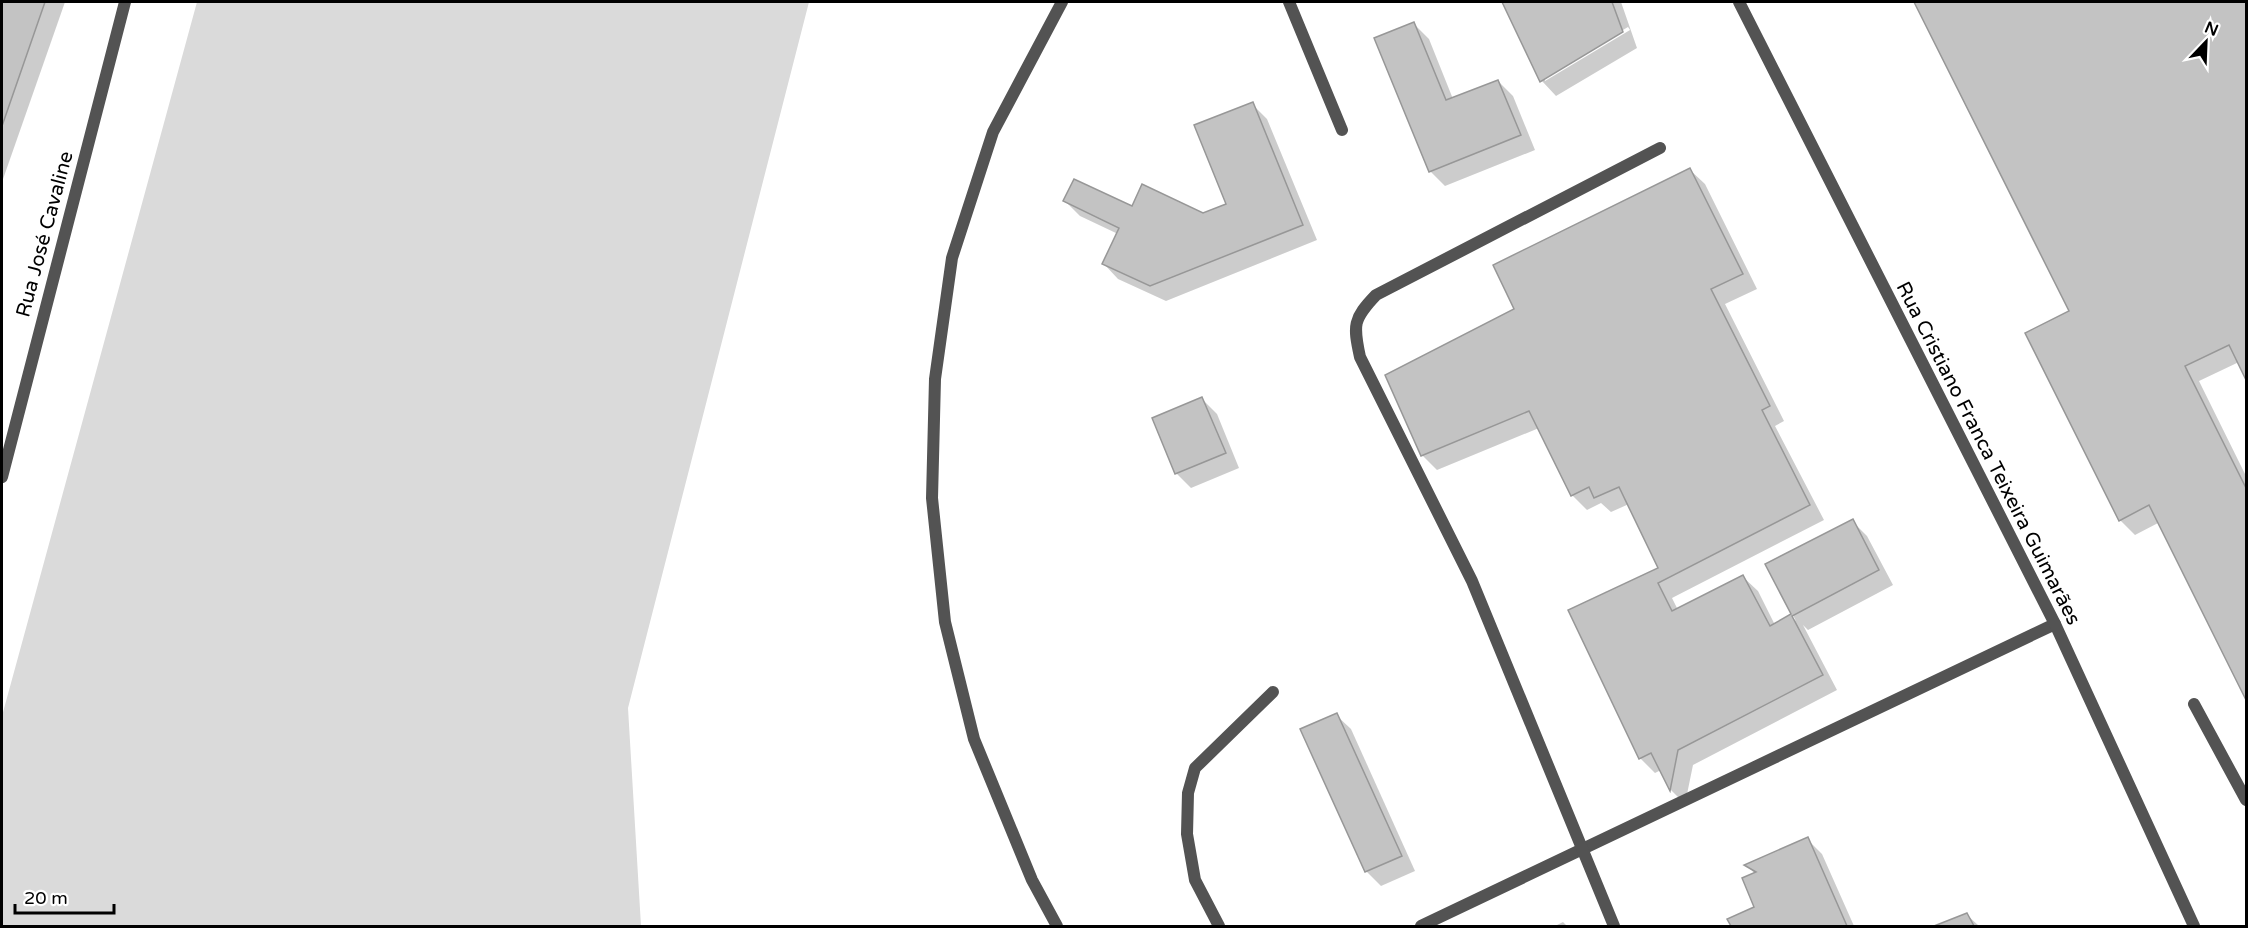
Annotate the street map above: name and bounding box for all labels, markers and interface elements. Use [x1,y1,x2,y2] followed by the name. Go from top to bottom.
[2176,12,2236,72] north arrow
[2202,17,2221,41] text: N
[11,149,79,320] street label: Rua José Cavaline
[1891,278,2085,629] street label: Rua Cristiano Franca Teixeira Guimarães
[15,877,114,915] scale bar
[24,887,68,909] text: 20 m

